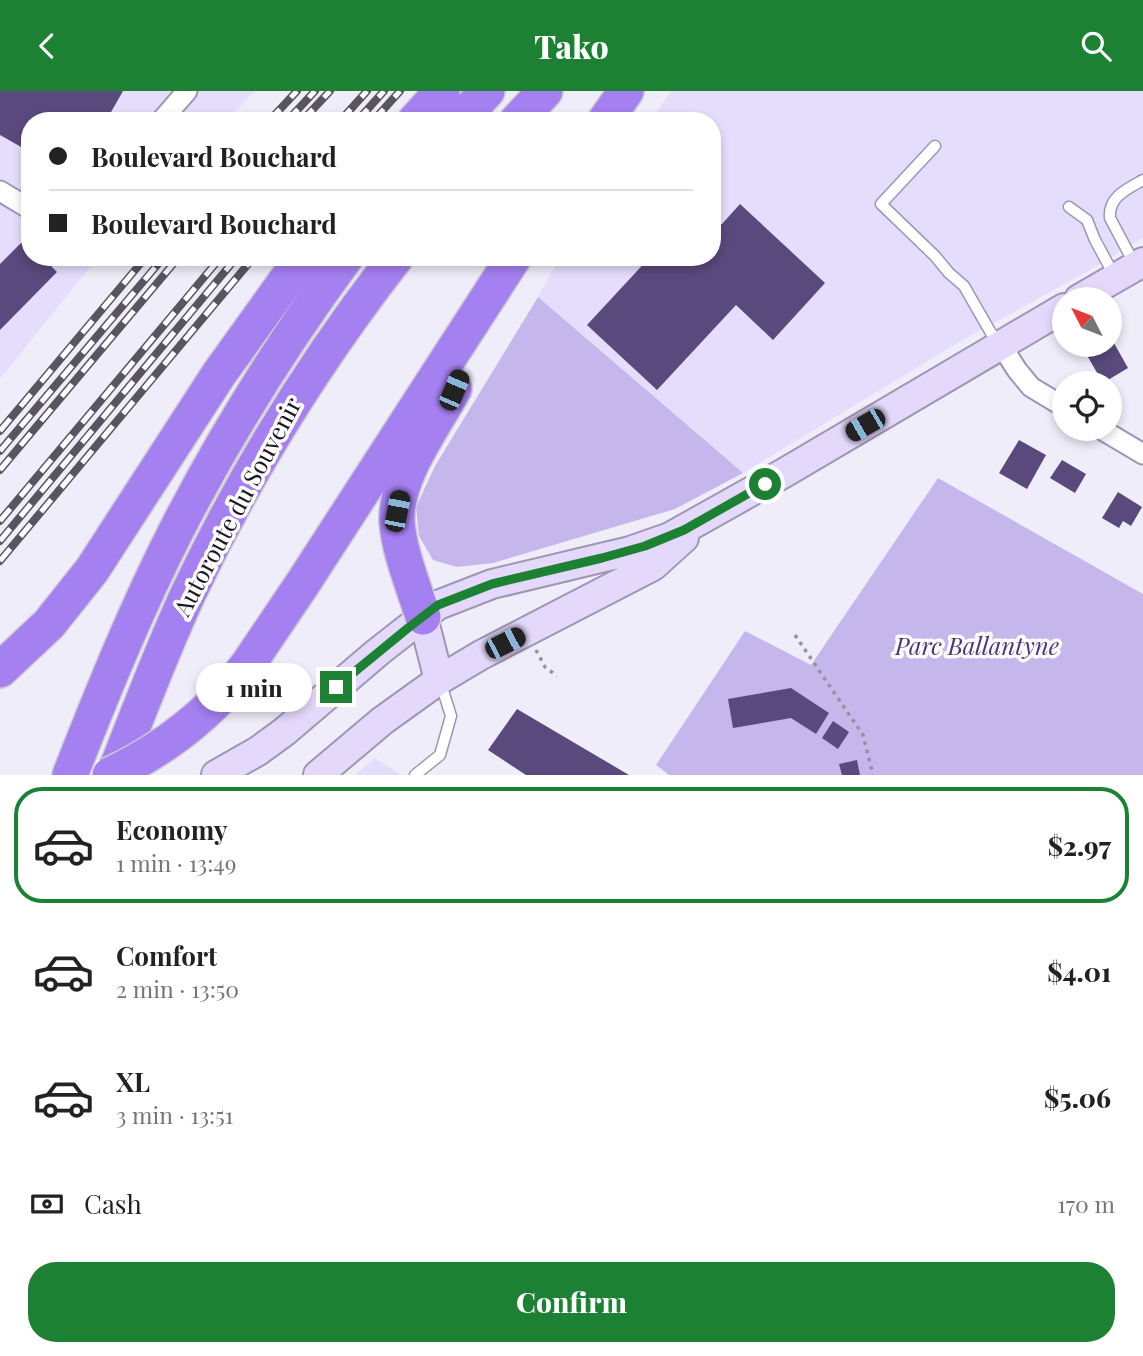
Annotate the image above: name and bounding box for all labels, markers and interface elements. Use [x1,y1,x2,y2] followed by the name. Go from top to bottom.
[534,24,609,67] text: Tako
[28,27,66,65] icon: back
[1077,27,1115,65] icon: search
[91,139,337,174] text: Boulevard Bouchard
[91,206,337,241] text: Boulevard Bouchard
[1052,287,1122,357] north arrow
[1052,287,1122,441] map controls
[437,367,472,413] car
[1052,371,1122,441] button: locate
[164,391,308,622] street label: Autoroute du Souvenir
[842,405,889,445] car
[749,468,781,500] route start
[383,488,412,534] car
[482,624,529,662] car
[894,629,1059,661] park label: Parc Ballantyne
[196,663,312,711] callout: 1 min
[320,671,352,703] route end
[226,672,282,703] text: 1 min
[116,812,227,847] text: Economy
[32,814,95,877] icon: car
[1048,828,1111,863] text: $2.97
[116,847,236,878] text: 1 min · 13:49
[116,938,217,973] text: Comfort
[32,940,95,1003] icon: car
[1047,954,1111,989] text: $4.01
[116,973,239,1004] text: 2 min · 13:50
[116,1064,150,1099] text: XL
[32,1066,95,1129] icon: car
[1044,1080,1111,1115] text: $5.06
[116,1099,233,1130] text: 3 min · 13:51
[28,1185,66,1223] icon: cash
[84,1186,142,1221] text: Cash
[1057,1188,1115,1219] text: 170 m
[28,1262,1115,1342] button: Confirm

